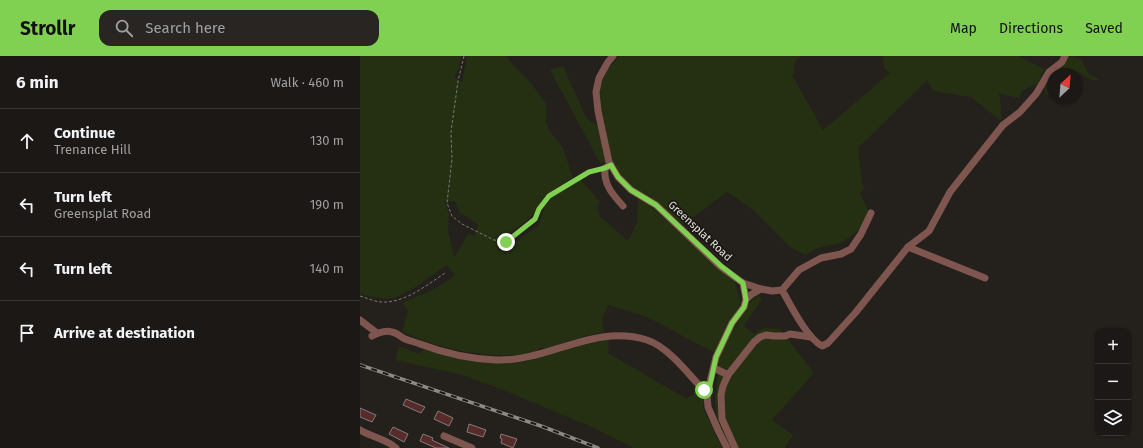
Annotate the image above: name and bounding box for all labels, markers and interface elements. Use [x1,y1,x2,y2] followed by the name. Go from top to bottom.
[99,10,379,46] search box
[20,17,75,40] text: Strollr
[113,17,135,39] icon: search
[145,19,225,37] text: Search here
[950,20,977,37] text: Map
[999,20,1063,37] text: Directions
[1085,20,1123,37] text: Saved
[1047,68,1083,104] north arrow
[16,72,59,93] text: 6 min
[271,75,344,90] text: Walk · 460 m
[54,124,115,142] text: Continue
[16,130,38,152] icon: ahead
[310,133,344,148] text: 130 m
[54,142,131,157] text: Trenance Hill
[54,188,112,206] text: Turn left
[16,194,38,216] icon: left
[310,197,344,212] text: 190 m
[665,198,735,264] street label: Greensplat Road
[54,206,151,221] text: Greensplat Road
[497,233,515,251] route end
[16,258,38,280] icon: left
[54,260,112,278] text: Turn left
[310,261,344,276] text: 140 m
[16,322,38,344] icon: arrive
[54,324,195,342] text: Arrive at destination
[1095,328,1131,436] map controls
[1095,328,1131,364] button: +
[1095,364,1131,400] button: −
[695,381,713,399] route start
[1095,400,1131,436] button: layers

